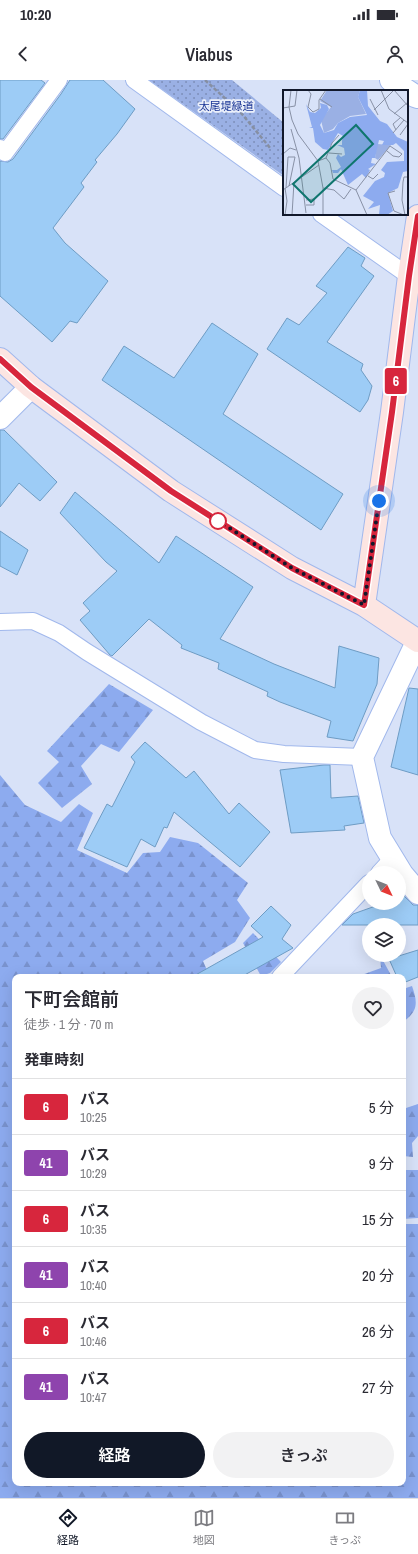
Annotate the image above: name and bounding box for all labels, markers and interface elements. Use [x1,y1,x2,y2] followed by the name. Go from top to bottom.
[20,4,51,25] text: 10:20
[185,42,233,67] text: Viabus
[12,43,34,65] icon: back
[384,43,406,65] icon: person
[283,90,408,215] inset map
[199,99,254,113] park label: 太尾堤緑道
[383,368,409,394] line badge: 6
[393,372,399,390] text: 6
[369,491,389,511] your location
[209,512,227,530] unlabelled marker
[362,866,406,910] north arrow
[362,866,406,962] map controls
[362,918,406,962] button: layers
[24,986,119,1012] text: 下町会館前
[352,987,394,1029] button: heart
[24,1016,113,1033] text: 徒歩 · 1 分 · 70 m
[24,1049,84,1070] text: 発車時刻
[80,1088,110,1109] text: バス
[369,1097,394,1118] text: 5 分
[43,1098,49,1116] text: 6
[80,1109,107,1126] text: 10:25
[80,1144,110,1165] text: バス
[369,1153,394,1174] text: 9 分
[40,1154,52,1172] text: 41
[80,1165,107,1182] text: 10:29
[80,1200,110,1221] text: バス
[362,1209,394,1230] text: 15 分
[43,1210,49,1228] text: 6
[80,1221,107,1238] text: 10:35
[80,1256,110,1277] text: バス
[362,1265,394,1286] text: 20 分
[40,1266,52,1284] text: 41
[80,1277,107,1294] text: 10:40
[80,1312,110,1333] text: バス
[362,1321,394,1342] text: 26 分
[43,1322,49,1340] text: 6
[80,1333,107,1350] text: 10:46
[80,1368,110,1389] text: バス
[362,1377,394,1398] text: 27 分
[40,1378,52,1396] text: 41
[80,1389,107,1406] text: 10:47
[24,1432,205,1478] button: 経路
[213,1432,394,1478] button: きっぷ
[57,1507,79,1547] tab: 経路
[193,1507,215,1547] tab: 地図
[329,1507,361,1547] tab: きっぷ

